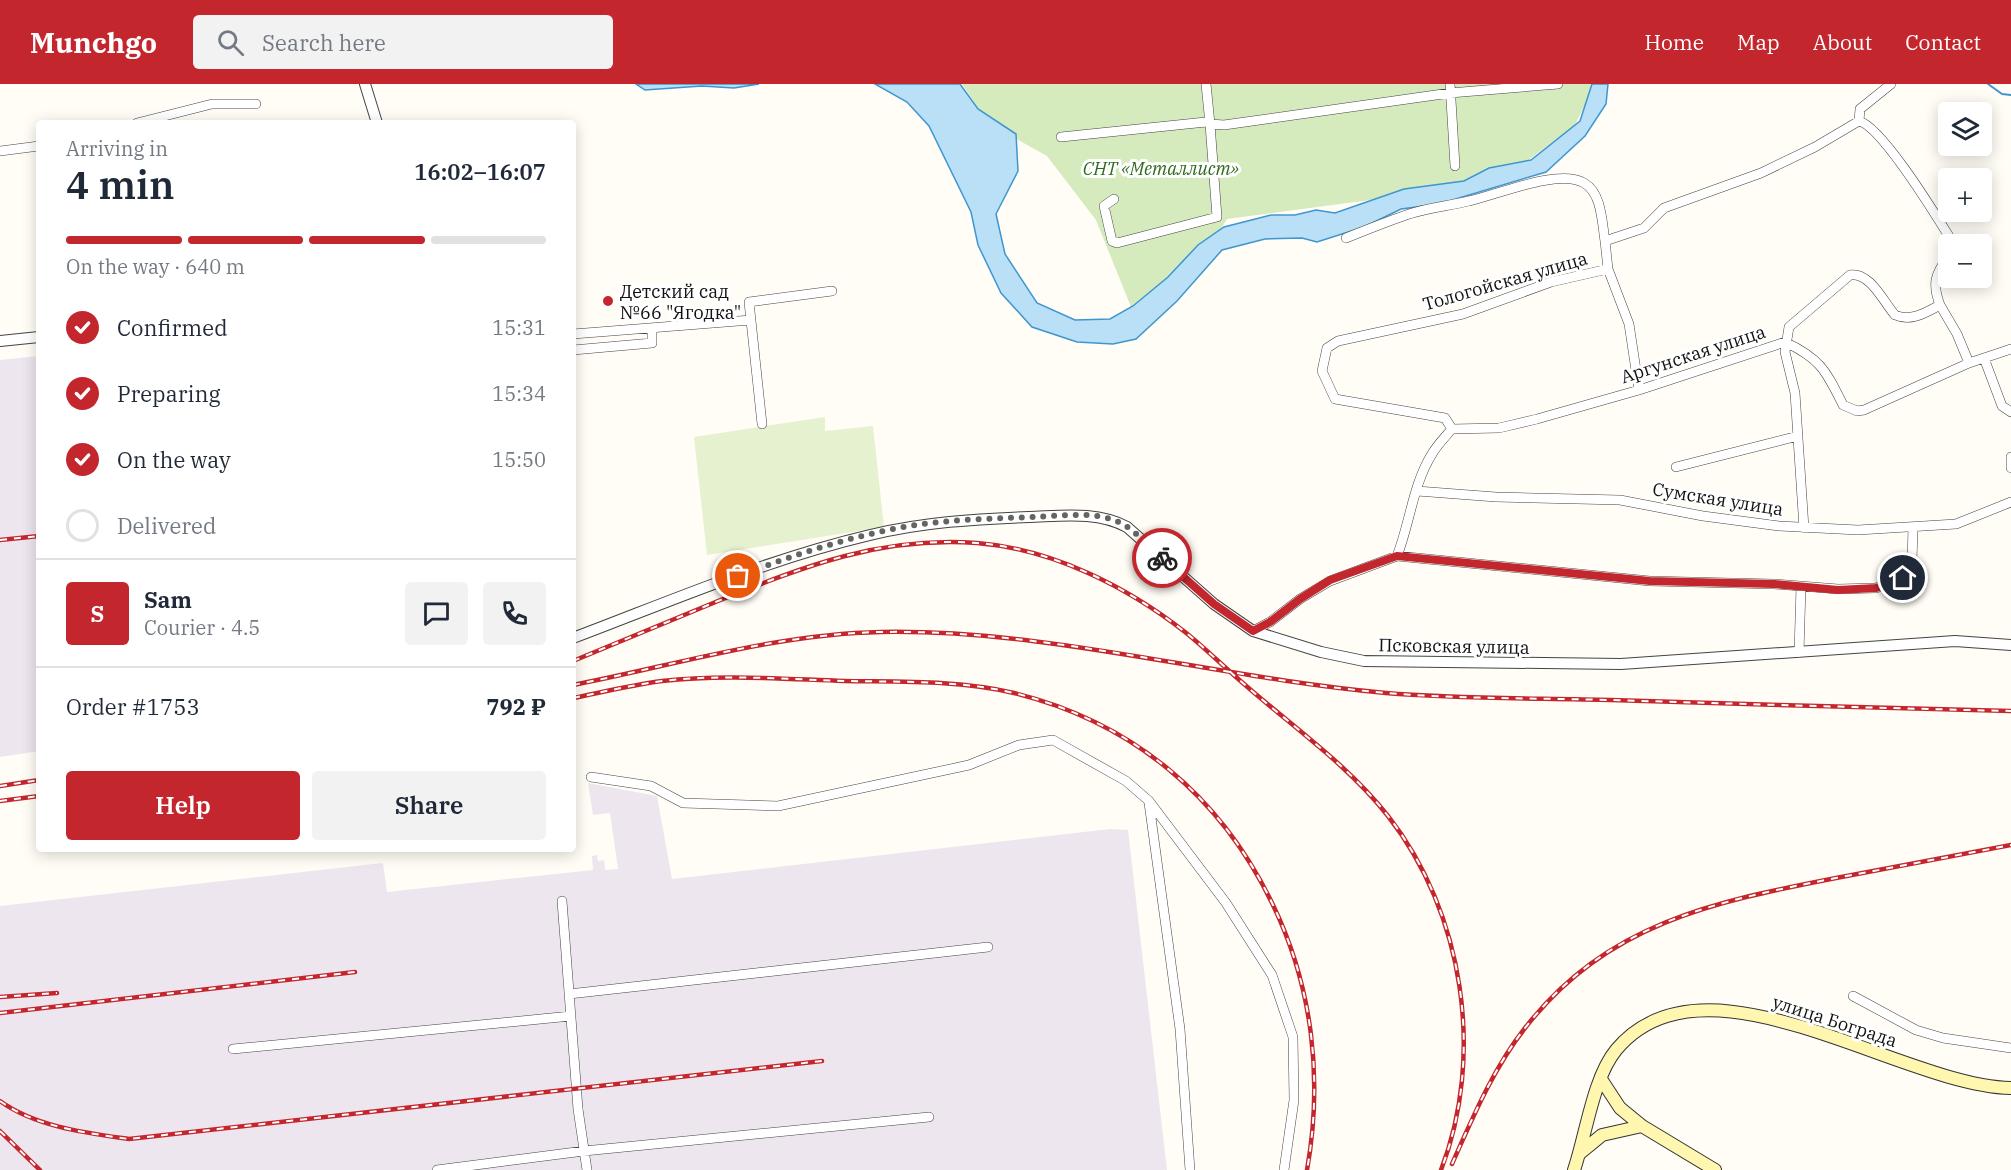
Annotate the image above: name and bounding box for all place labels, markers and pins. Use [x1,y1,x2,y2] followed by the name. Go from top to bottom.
[620,280,741,324] place label: Детский сад №66 "Ягодка"
[601,294,615,308] marker: Детский сад №66 "Ягодка"
[712,550,763,601] pin
[1877,552,1928,603] pin

